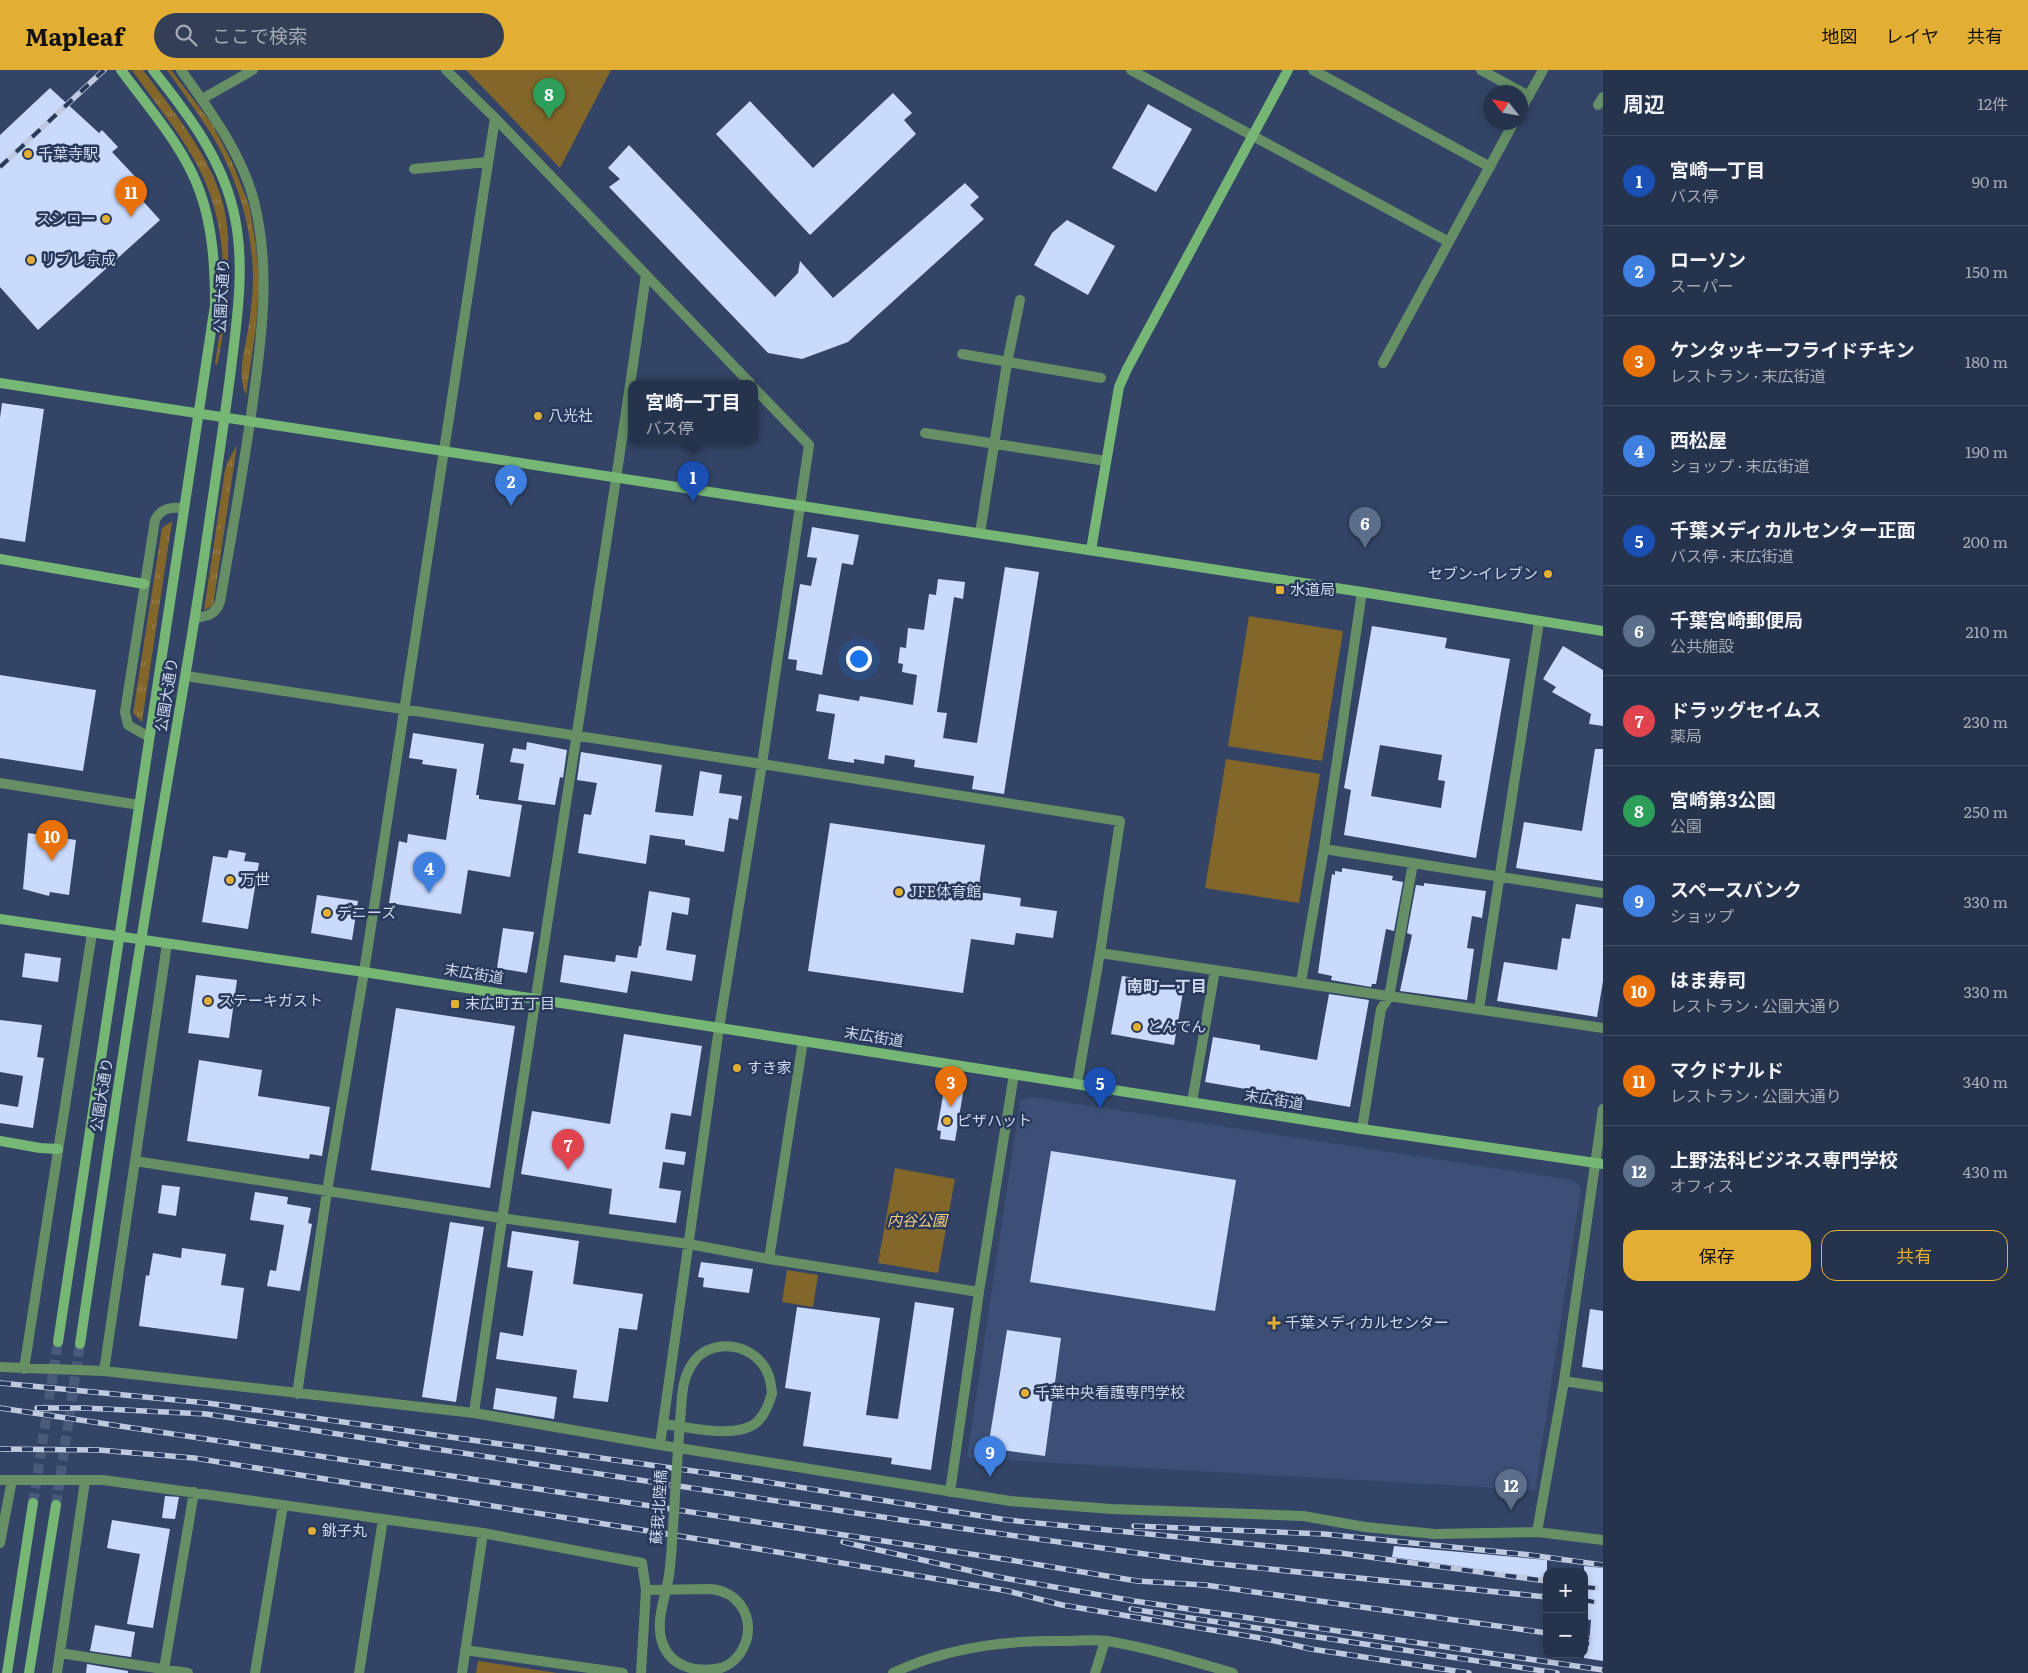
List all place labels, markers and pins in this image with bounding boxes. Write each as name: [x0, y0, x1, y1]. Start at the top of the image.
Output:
pin: 8: [533, 78, 565, 119]
place label: 千葉寺駅: [38, 141, 98, 164]
marker: 千葉寺駅: [22, 148, 34, 160]
pin: 11: [115, 176, 147, 217]
place label: スシロー: [36, 206, 96, 229]
marker: スシロー: [100, 213, 112, 225]
place label: リブレ京成: [41, 247, 116, 270]
marker: リブレ京成: [25, 254, 37, 266]
place label: 八光社: [548, 403, 593, 426]
marker: 八光社: [532, 410, 544, 422]
pin: 1: [677, 461, 709, 502]
pin: 2: [495, 465, 527, 506]
pin: 6: [1349, 507, 1381, 548]
place label: セブン-イレブン: [1428, 561, 1538, 584]
marker: セブン-イレブン: [1542, 568, 1554, 580]
place label: 水道局: [1290, 577, 1335, 600]
marker: 水道局: [1274, 584, 1286, 596]
pin: 10: [36, 820, 68, 861]
pin: 4: [413, 852, 445, 893]
place label: 万世: [240, 867, 270, 890]
marker: 万世: [224, 874, 236, 886]
place label: JFE体育館: [909, 879, 981, 902]
marker: JFE体育館: [893, 886, 905, 898]
place label: デニーズ: [337, 900, 396, 923]
marker: デニーズ: [321, 907, 333, 919]
place label: ステーキガスト: [218, 988, 323, 1011]
place label: 末広町五丁目: [465, 991, 555, 1014]
marker: ステーキガスト: [202, 995, 214, 1007]
marker: 末広町五丁目: [449, 998, 461, 1010]
place label: とんでん: [1147, 1014, 1206, 1037]
marker: とんでん: [1131, 1021, 1143, 1033]
place label: すき家: [747, 1055, 792, 1078]
marker: すき家: [731, 1062, 743, 1074]
pin: 3: [935, 1066, 967, 1107]
pin: 5: [1084, 1067, 1116, 1108]
place label: ピザハット: [957, 1108, 1032, 1131]
marker: ピザハット: [941, 1115, 953, 1127]
pin: 7: [552, 1129, 584, 1170]
place label: 千葉メディカルセンター: [1285, 1310, 1449, 1333]
marker: 千葉メディカルセンター: [1267, 1316, 1281, 1330]
place label: 千葉中央看護専門学校: [1035, 1380, 1185, 1403]
marker: 千葉中央看護専門学校: [1019, 1387, 1031, 1399]
pin: 9: [974, 1436, 1006, 1477]
pin: 12: [1495, 1469, 1527, 1510]
place label: 銚子丸: [322, 1518, 367, 1541]
marker: 銚子丸: [306, 1525, 318, 1537]

